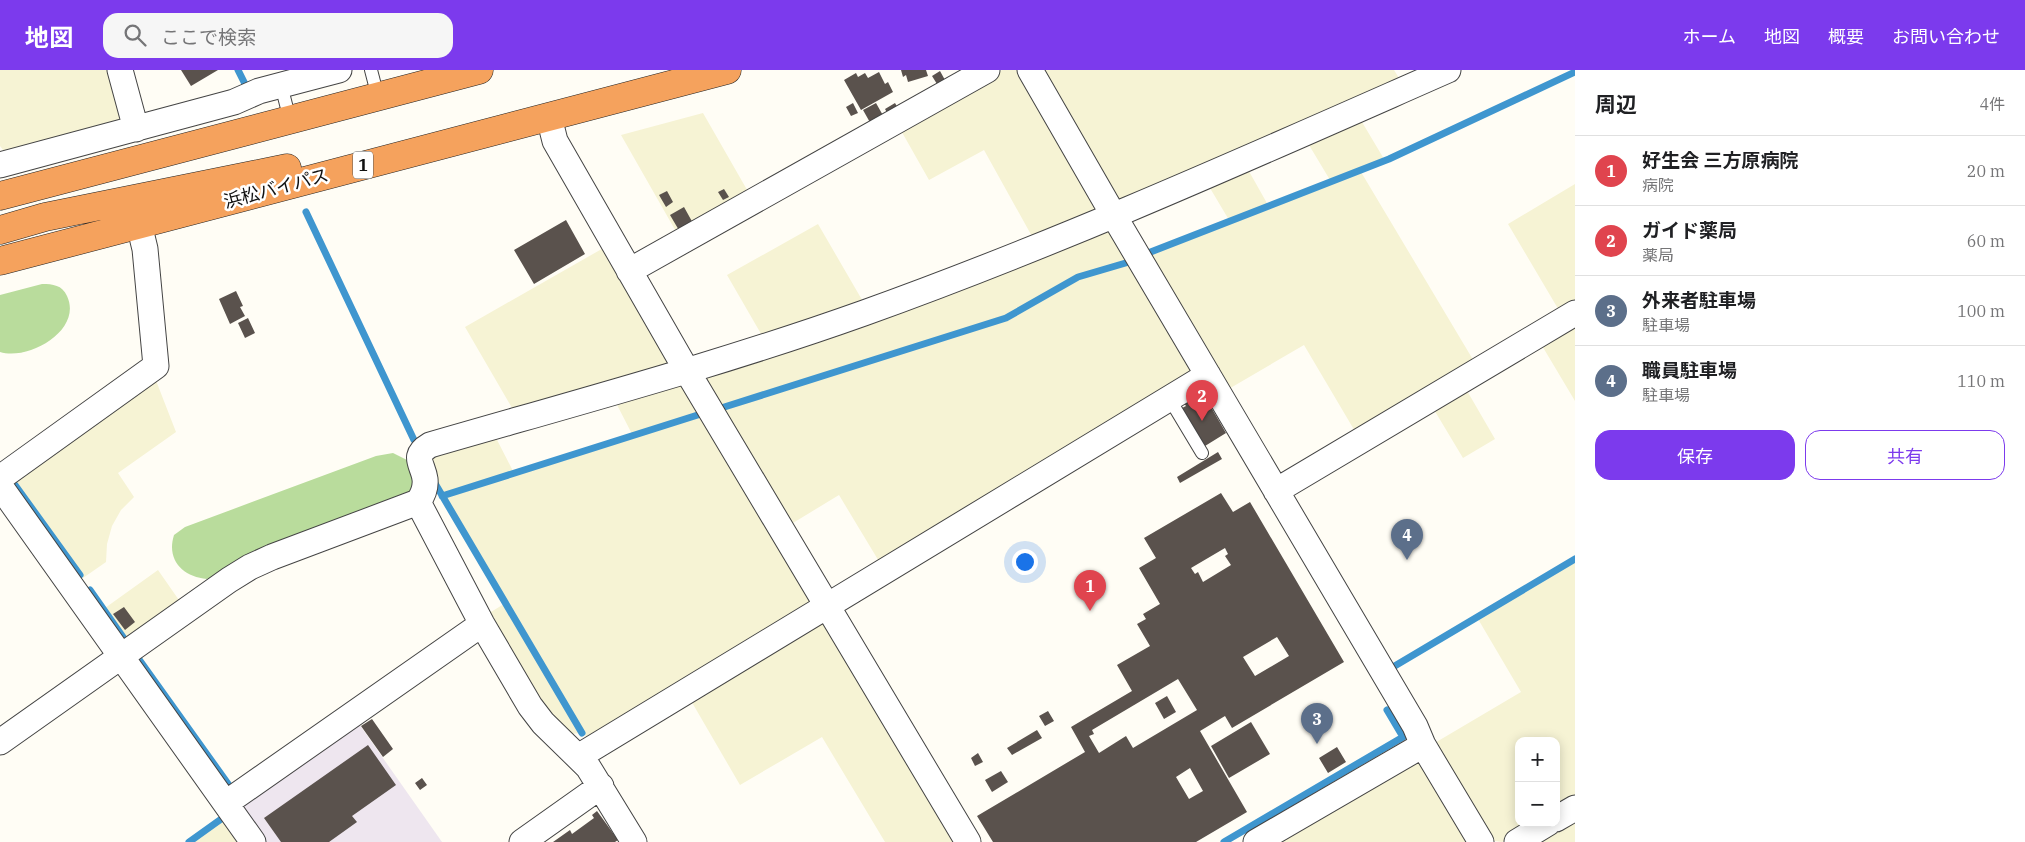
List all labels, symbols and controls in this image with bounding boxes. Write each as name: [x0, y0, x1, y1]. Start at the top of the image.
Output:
search box: [103, 13, 453, 58]
text: 地図: [25, 21, 73, 53]
icon: search: [121, 21, 149, 49]
text: ここで検索: [161, 25, 256, 49]
text: ホーム: [1683, 25, 1736, 48]
text: 地図: [1764, 25, 1800, 48]
text: 概要: [1828, 25, 1864, 48]
text: お問い合わせ: [1892, 25, 2000, 48]
text: 周辺: [1595, 90, 1637, 118]
text: 4件: [1979, 94, 2005, 114]
text: 好生会 三方原病院: [1642, 148, 1798, 172]
road number: 1: [353, 152, 373, 178]
text: 1: [1606, 161, 1616, 181]
text: 20 m: [1967, 161, 2005, 181]
street label: 浜松バイパス: [221, 163, 331, 213]
text: 病院: [1642, 175, 1674, 195]
text: ガイド薬局: [1642, 218, 1737, 242]
text: 2: [1606, 231, 1616, 251]
text: 60 m: [1967, 231, 2005, 251]
text: 薬局: [1642, 245, 1674, 265]
text: 外来者駐車場: [1642, 288, 1756, 312]
text: 3: [1606, 301, 1616, 321]
text: 100 m: [1957, 301, 2005, 321]
text: 駐車場: [1642, 315, 1690, 335]
text: 職員駐車場: [1642, 358, 1737, 382]
text: 4: [1606, 371, 1616, 391]
text: 110 m: [1957, 371, 2005, 391]
pin: 2: [1186, 380, 1218, 421]
text: 駐車場: [1642, 385, 1690, 405]
button: 保存: [1595, 430, 1795, 480]
button: 共有: [1805, 430, 2005, 480]
pin: 4: [1391, 519, 1423, 560]
your location: [1012, 549, 1038, 575]
pin: 1: [1074, 570, 1106, 611]
pin: 3: [1301, 703, 1333, 744]
map controls: [1515, 737, 1560, 827]
button: +: [1515, 737, 1560, 782]
button: −: [1515, 782, 1560, 827]

